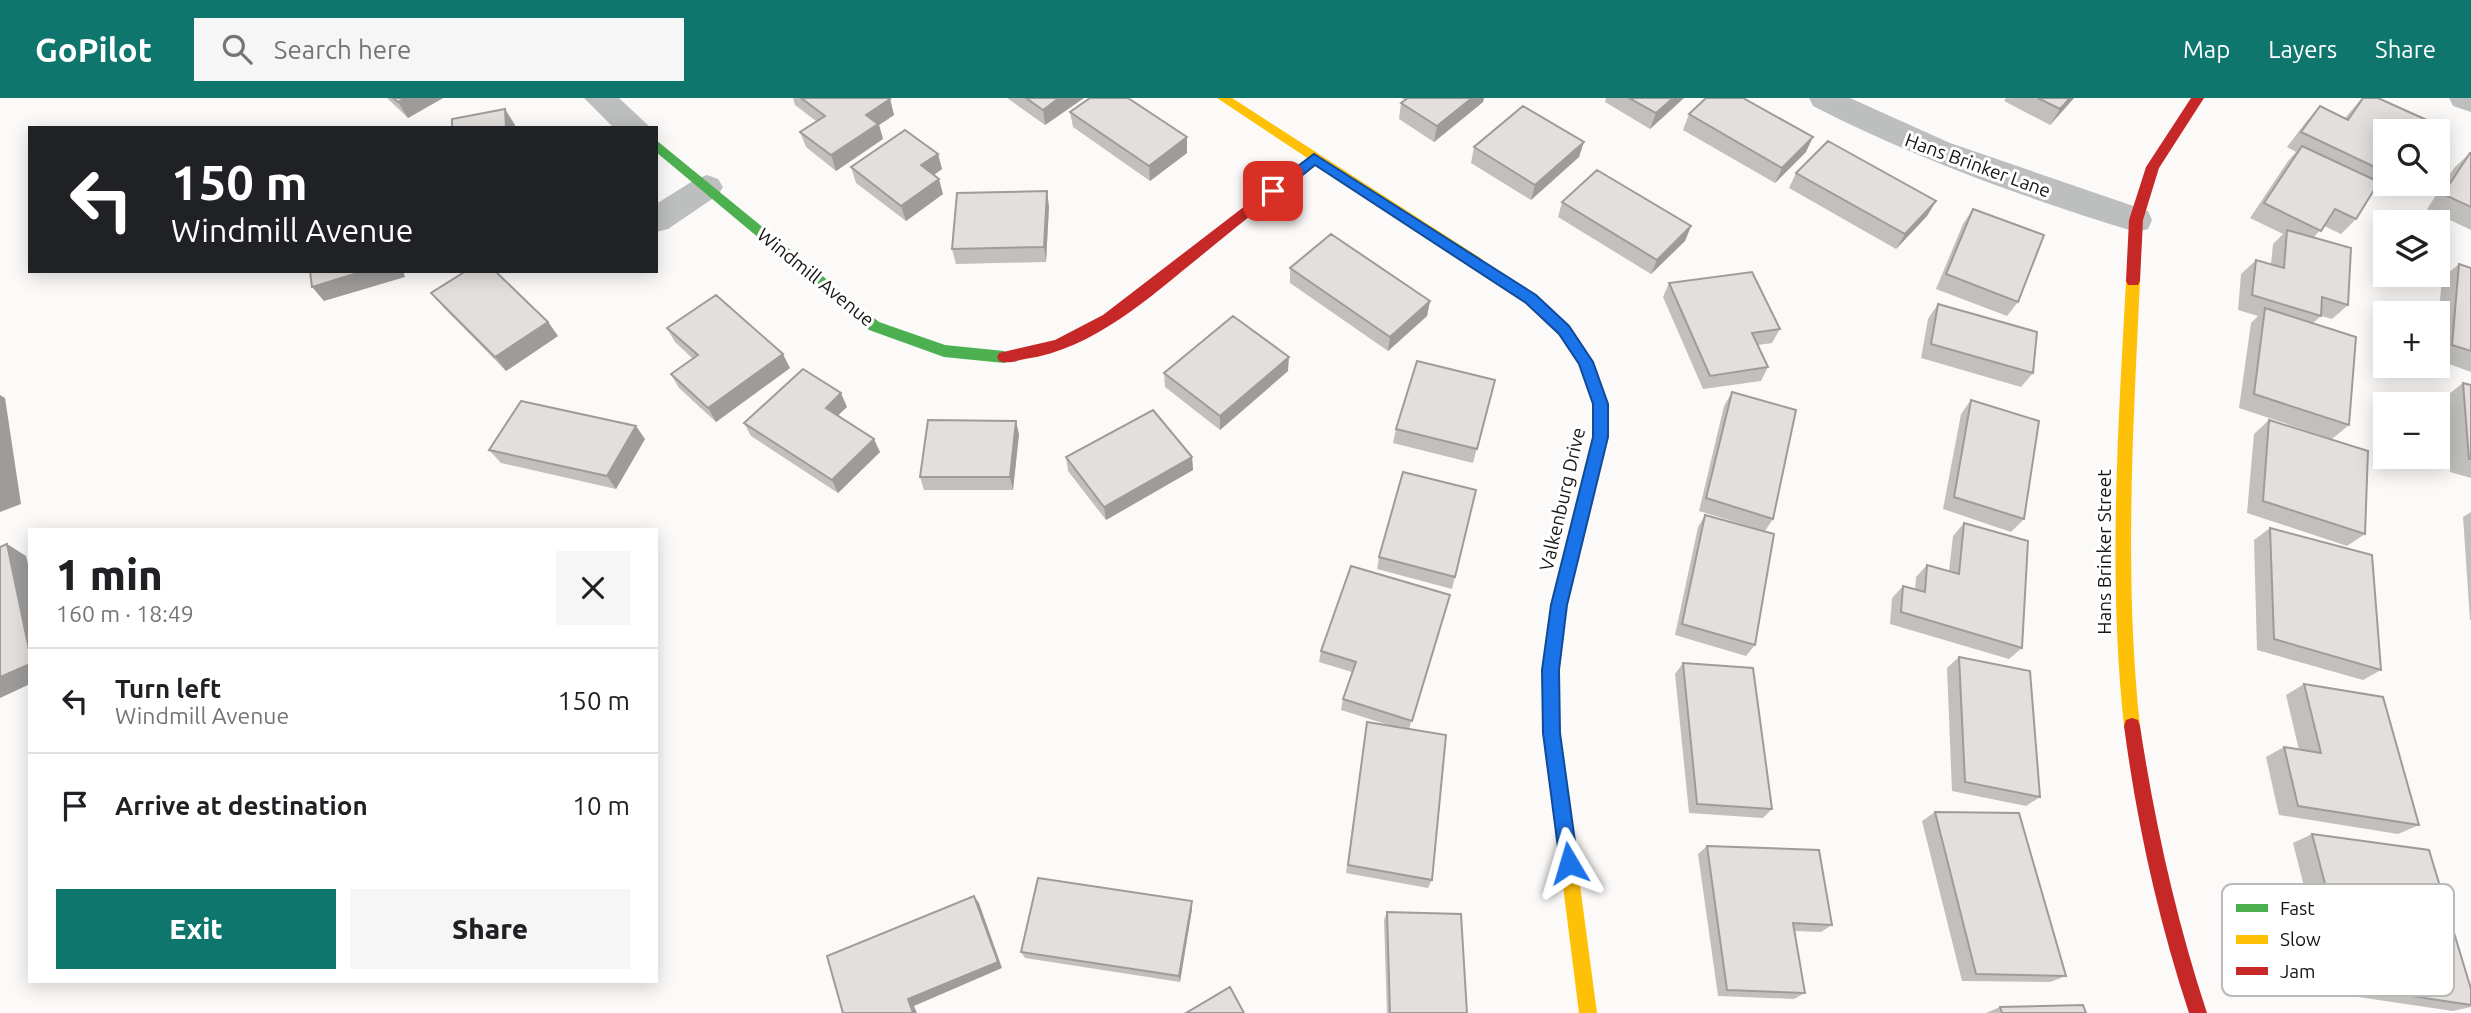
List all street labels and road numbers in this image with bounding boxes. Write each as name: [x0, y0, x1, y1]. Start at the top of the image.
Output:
street label: Hans Brinker Lane: [1902, 128, 2054, 202]
street label: Windmill Avenue: [753, 223, 879, 331]
street label: Valkenburg Drive: [1535, 425, 1589, 573]
street label: Hans Brinker Street: [2093, 469, 2115, 635]

